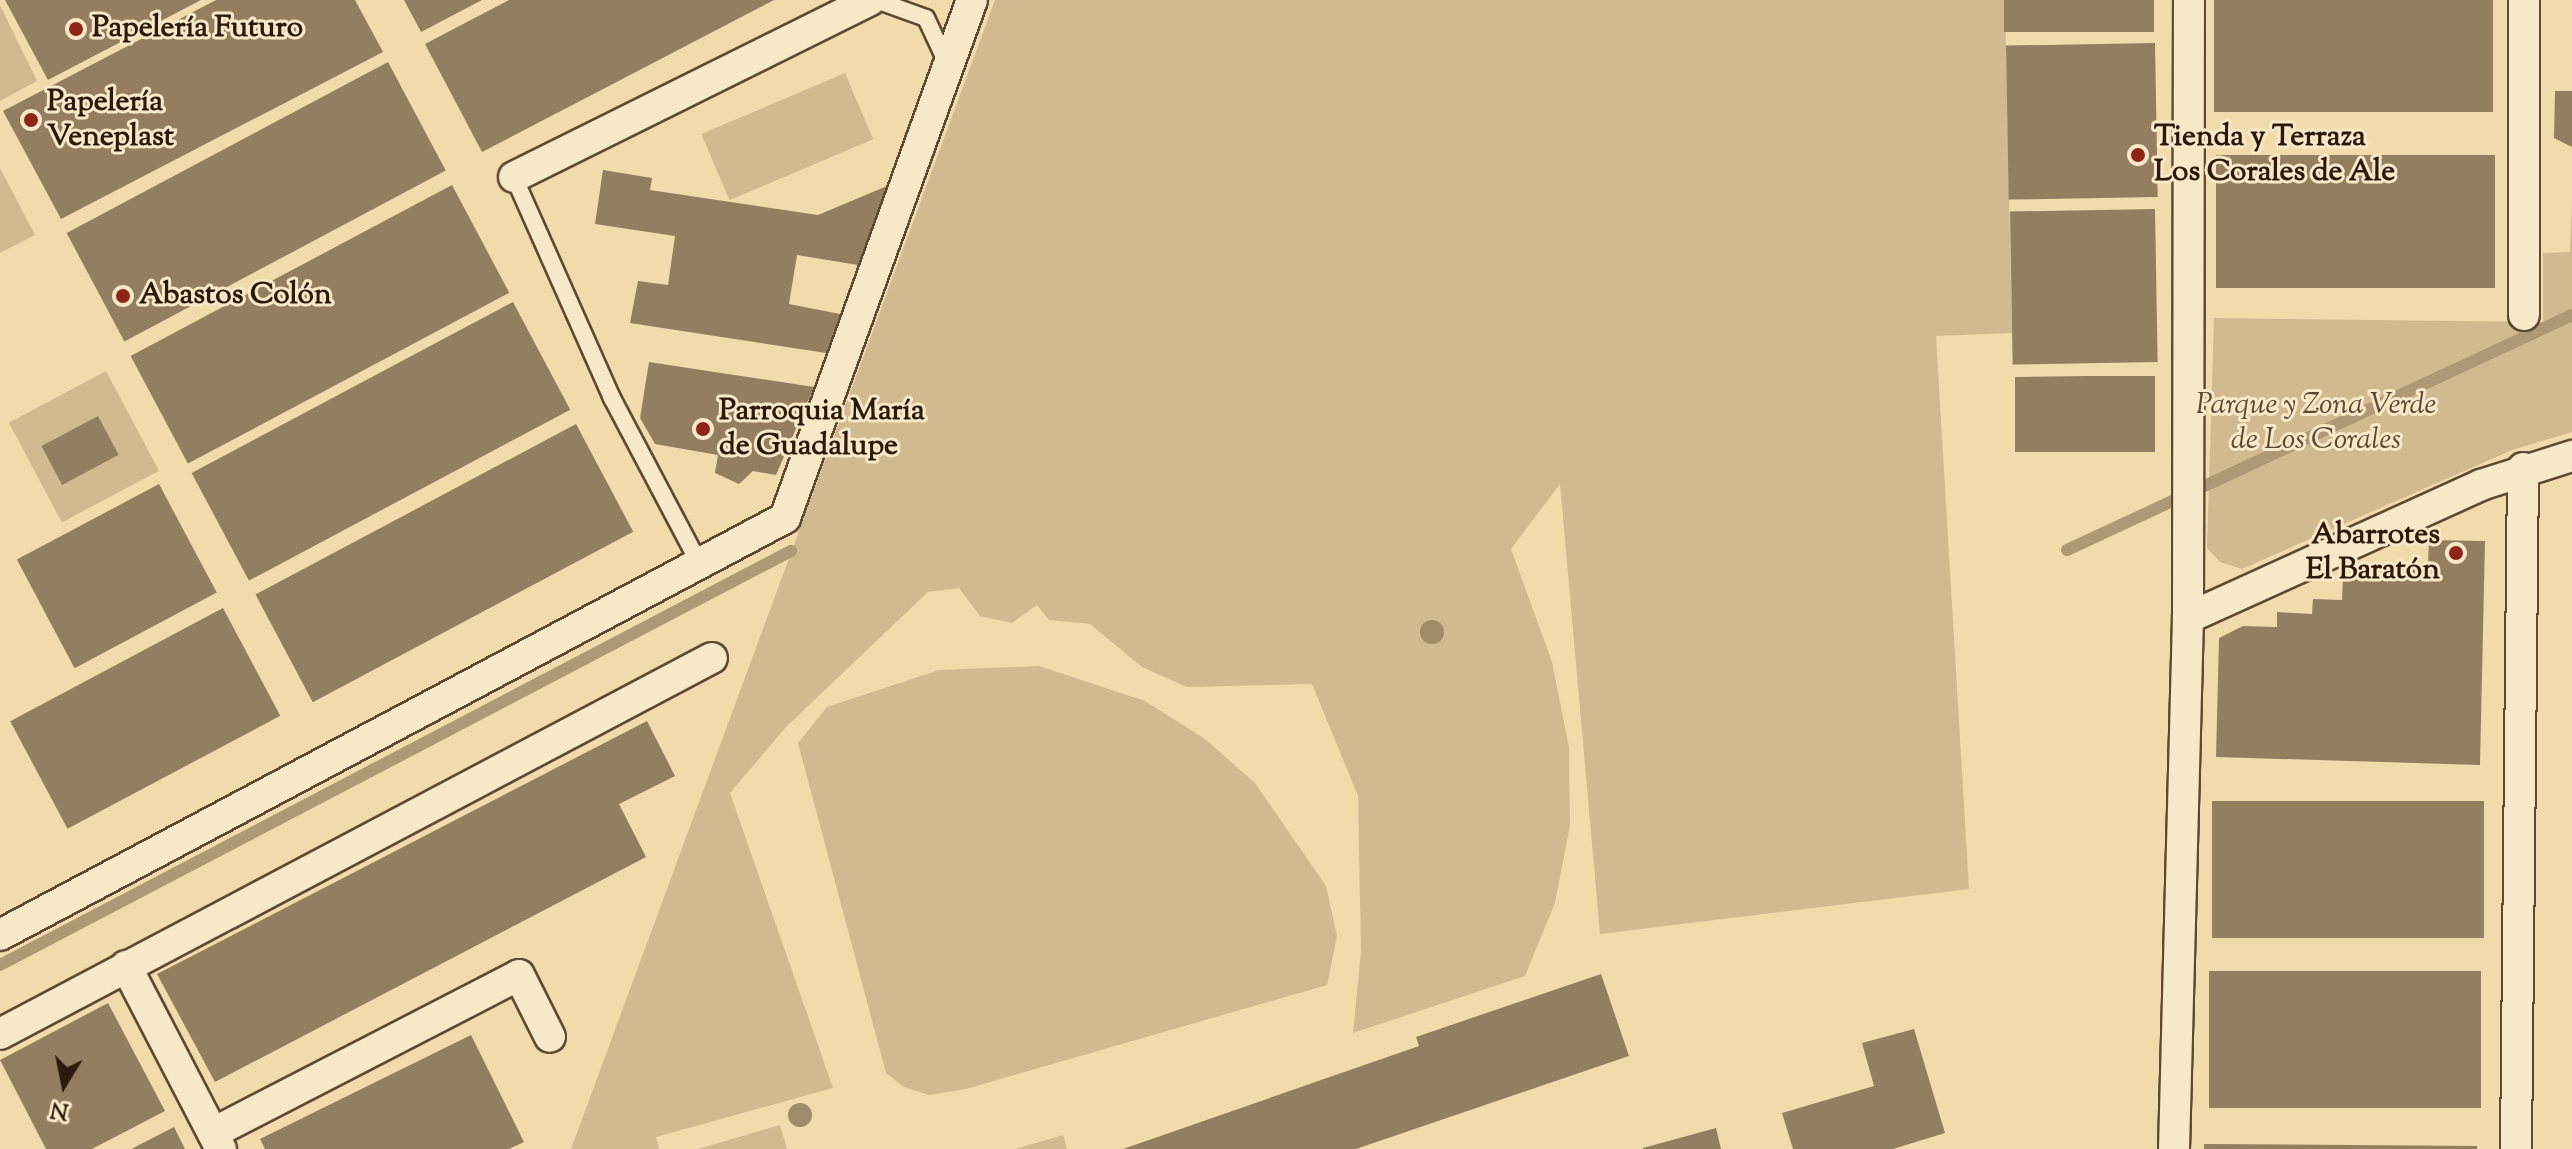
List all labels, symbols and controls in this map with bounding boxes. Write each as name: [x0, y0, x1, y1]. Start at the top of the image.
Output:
place label: Papelería Futuro: [92, 11, 303, 47]
marker: Papelería Futuro: [67, 20, 85, 38]
place label: Papelería Veneplast: [47, 85, 174, 156]
marker: Papelería Veneplast: [22, 111, 40, 129]
place label: Tienda y Terraza Los Corales de Ale: [2154, 120, 2395, 190]
marker: Tienda y Terraza Los Corales de Ale: [2129, 146, 2147, 164]
place label: Abastos Colón: [139, 278, 332, 314]
marker: Abastos Colón: [114, 287, 132, 305]
park label: Parque y Zona Verde de Los Corales: [2196, 388, 2436, 458]
place label: Parroquia María de Guadalupe: [719, 394, 925, 464]
marker: Parroquia María de Guadalupe: [694, 420, 712, 438]
place label: Abarrotes El Baratón: [2306, 518, 2440, 588]
marker: Abarrotes El Baratón: [2447, 544, 2465, 562]
north arrow: [24, 1045, 104, 1125]
text: N: [48, 1091, 71, 1126]

